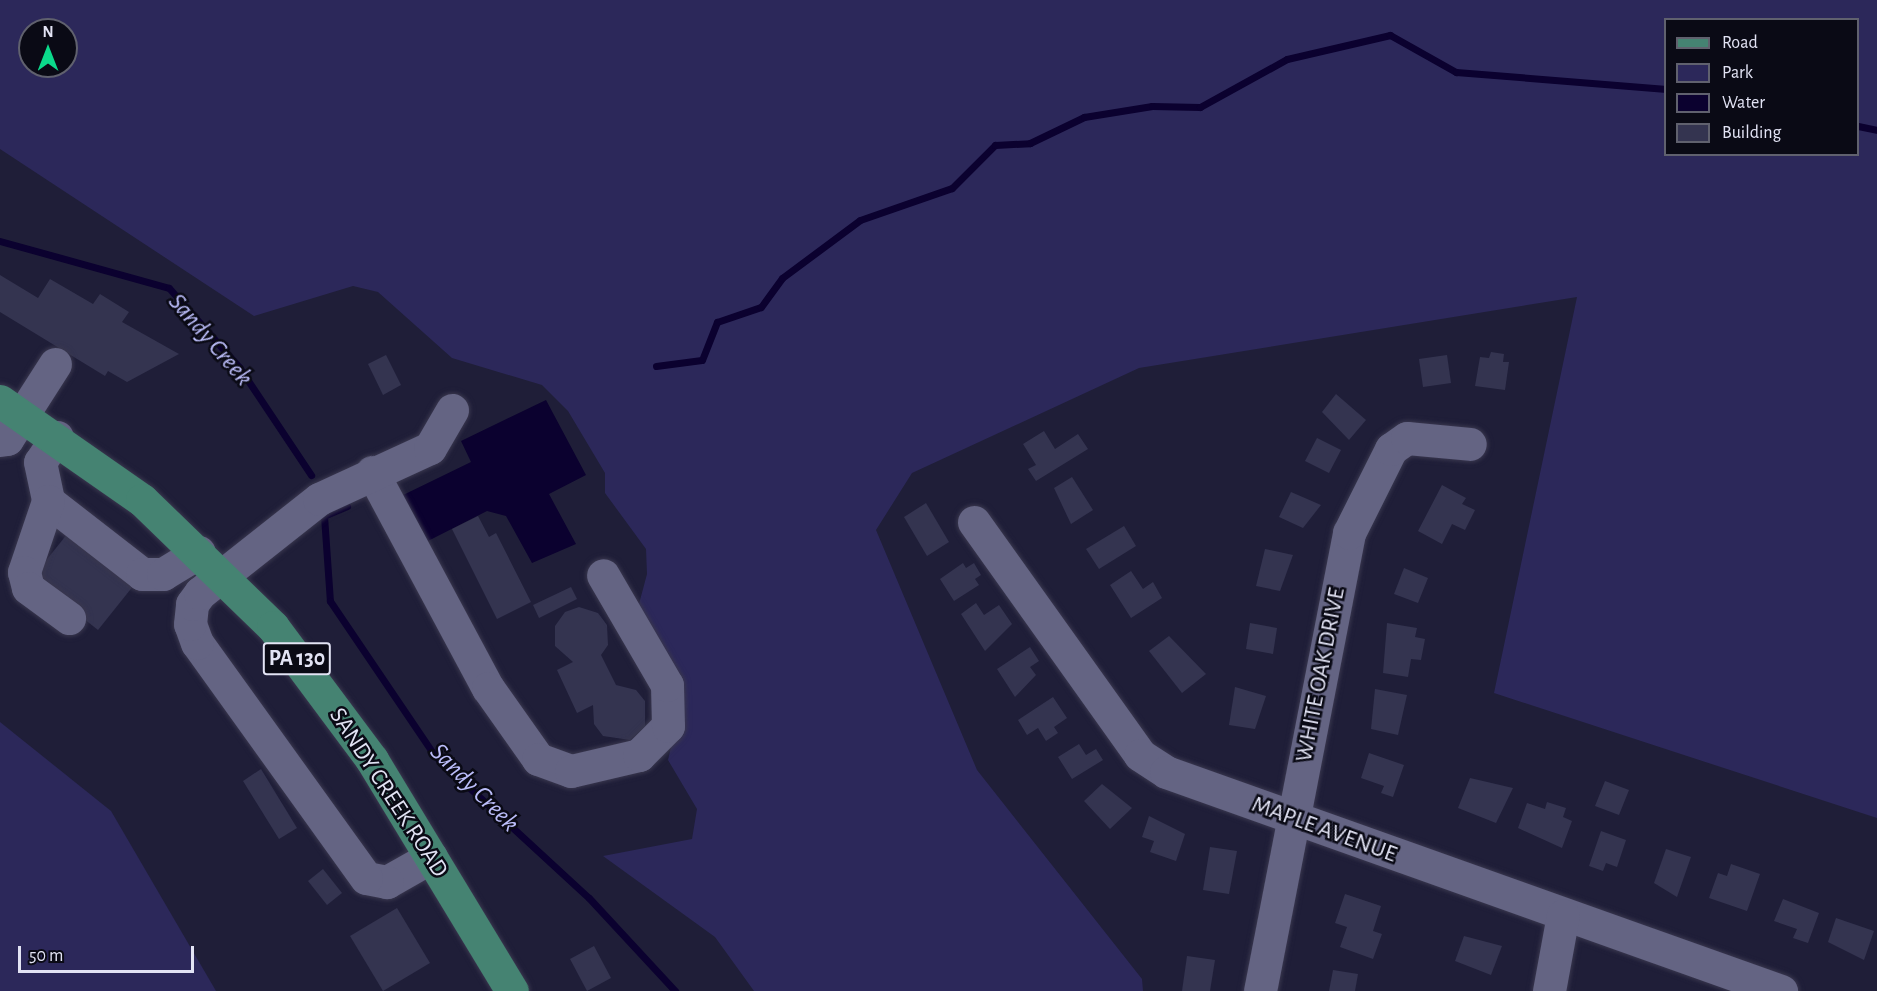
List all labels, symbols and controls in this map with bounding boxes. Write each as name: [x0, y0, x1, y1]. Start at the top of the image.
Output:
north arrow: [18, 18, 78, 78]
legend: [1664, 18, 1859, 156]
text: N: [42, 24, 54, 40]
text: Road: [1722, 34, 1758, 52]
text: Park: [1722, 64, 1753, 82]
text: Water: [1722, 94, 1765, 112]
text: Building: [1722, 124, 1781, 142]
water label: Sandy Creek: [161, 287, 259, 393]
street label: WHITE OAK DRIVE: [1290, 585, 1352, 765]
road number: PA 130: [262, 640, 332, 678]
street label: SANDY CREEK ROAD: [322, 703, 454, 883]
water label: Sandy Creek: [423, 737, 525, 839]
street label: MAPLE AVENUE: [1248, 790, 1400, 870]
scale bar: [21, 934, 196, 972]
text: 50 m: [29, 947, 63, 965]

